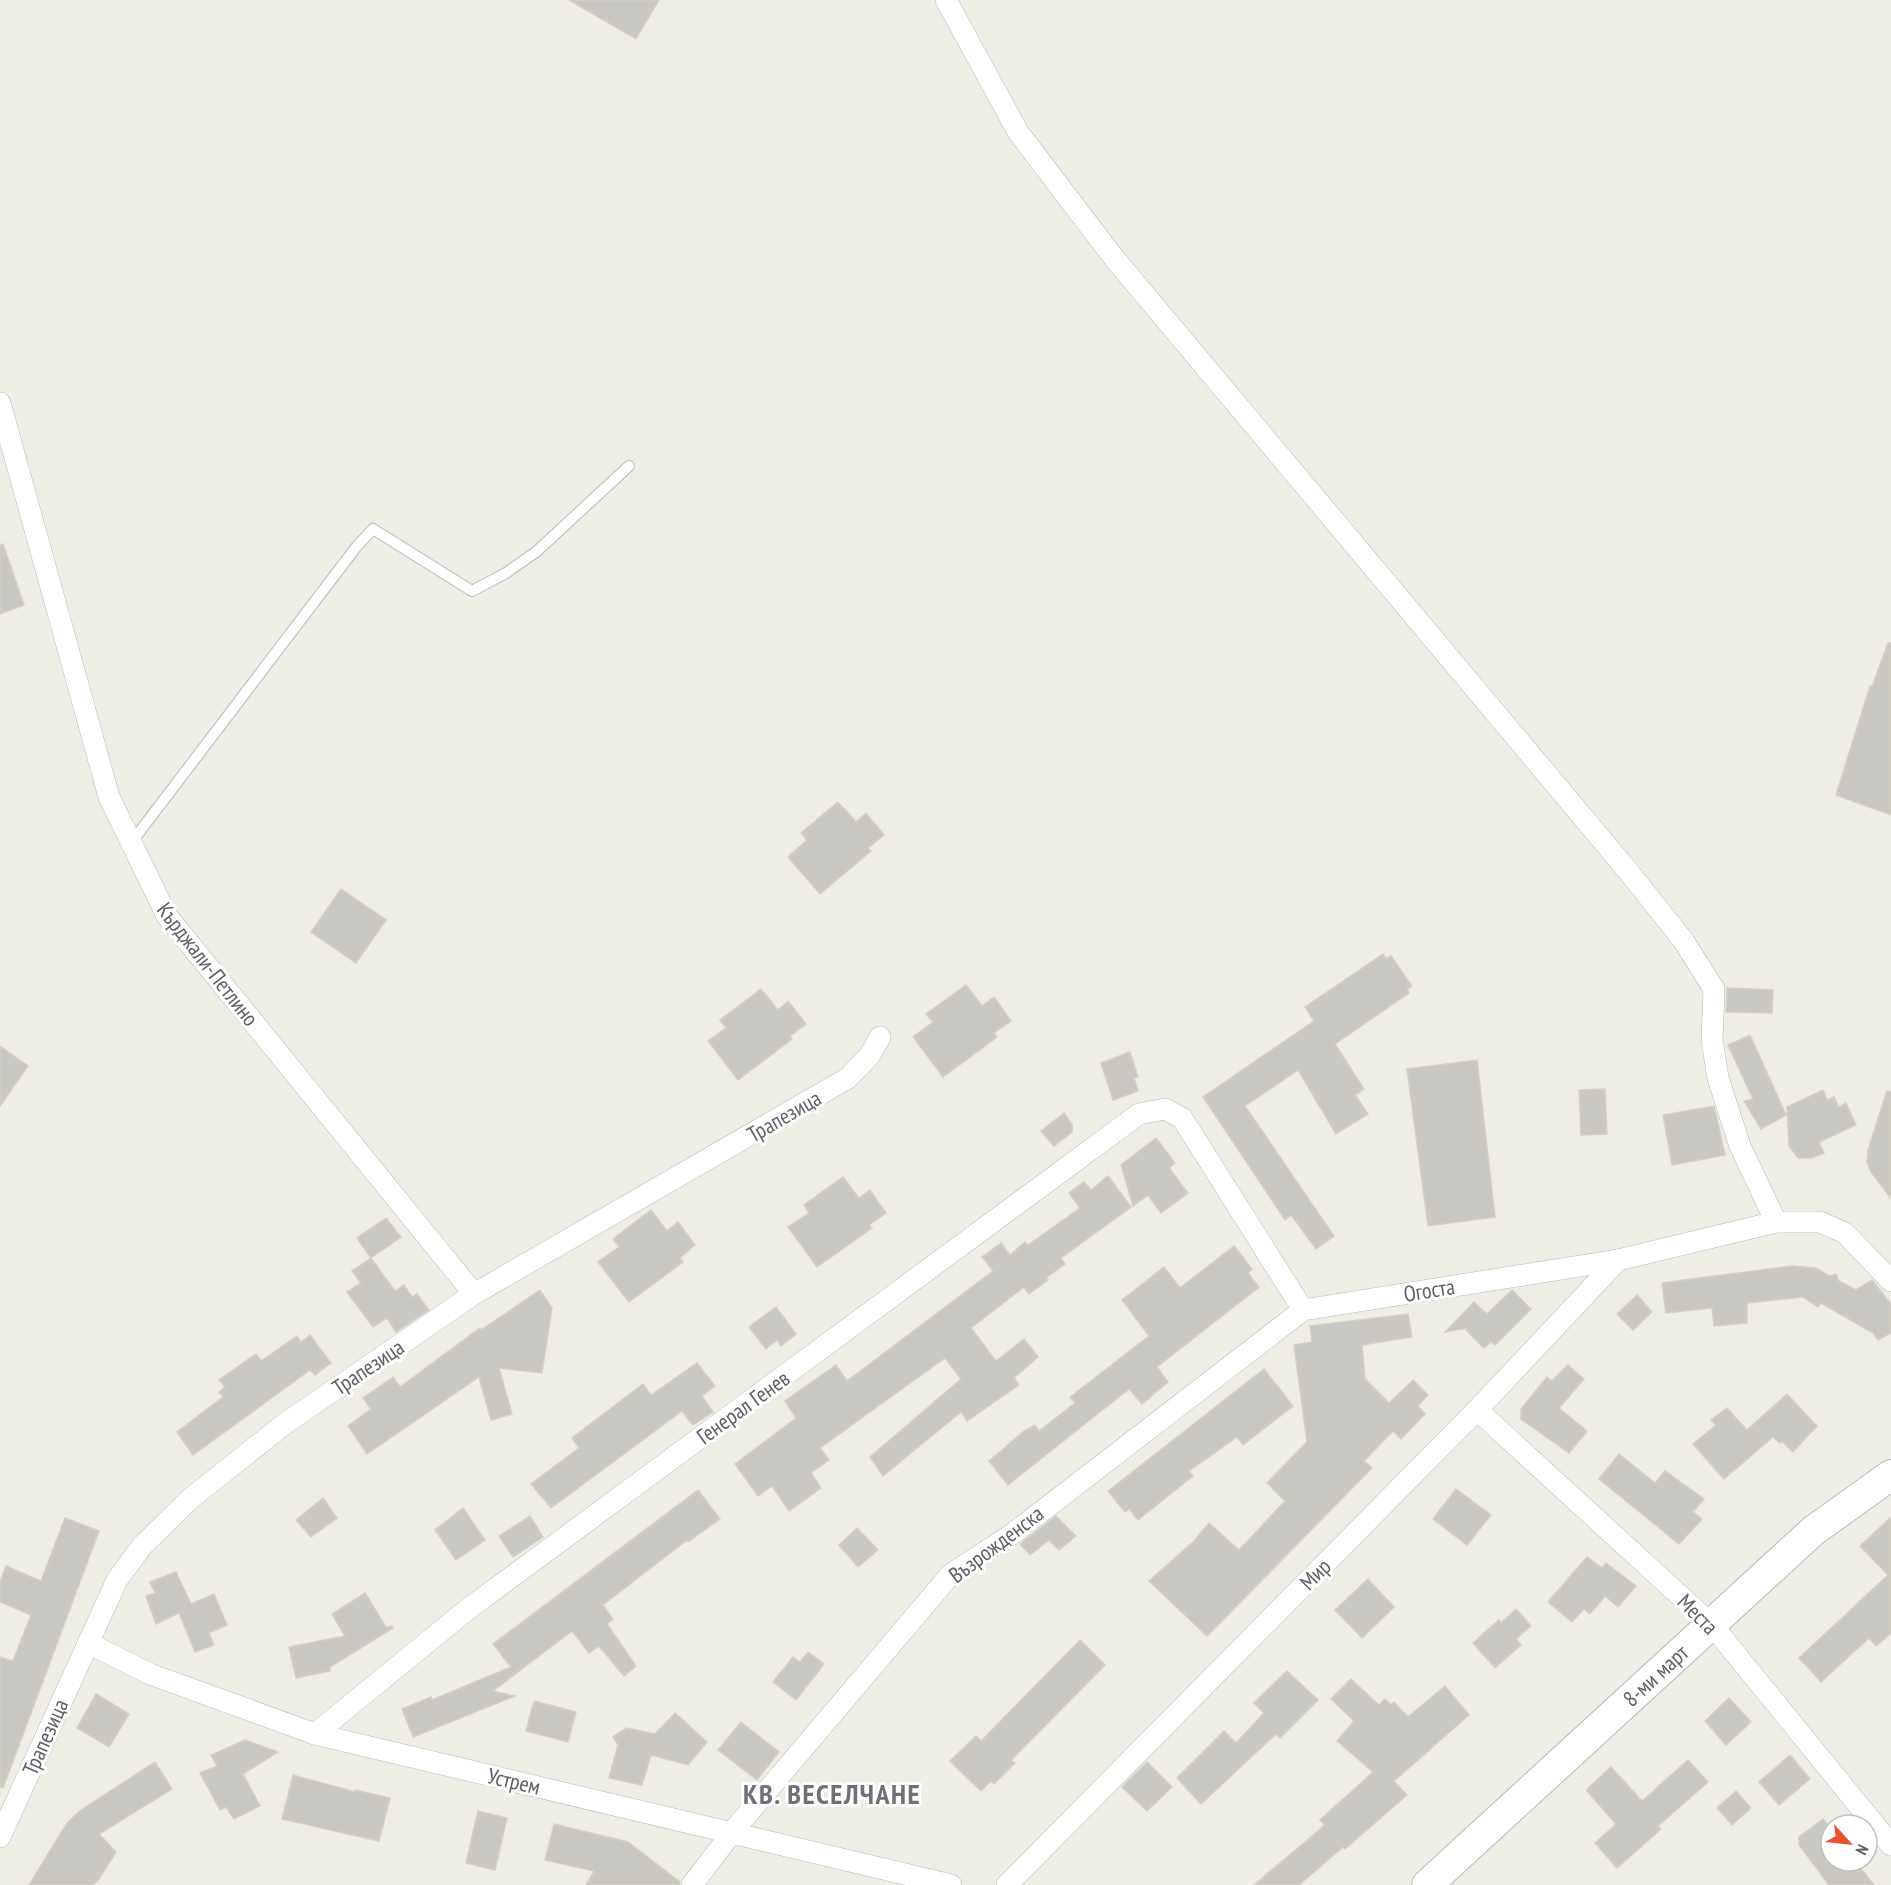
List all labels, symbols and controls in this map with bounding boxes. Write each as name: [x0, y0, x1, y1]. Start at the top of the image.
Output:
street label: Кърджали-Петлино: [151, 896, 265, 1032]
street label: Трапезица: [742, 1084, 826, 1148]
street label: Огоста: [1401, 1272, 1457, 1308]
street label: Трапезица: [327, 1333, 409, 1401]
street label: Генерал Генев: [691, 1364, 795, 1450]
street label: Възрожденска: [943, 1499, 1049, 1589]
street label: Мир: [1293, 1552, 1337, 1596]
street label: Места: [1672, 1588, 1724, 1640]
street label: 8-ми март: [1617, 1638, 1695, 1712]
street label: Трапезица: [16, 1694, 74, 1780]
street label: Устрем: [485, 1761, 543, 1801]
district label: КВ. ВЕСЕЛЧАНЕ: [743, 1775, 921, 1812]
north arrow: [1819, 1813, 1879, 1873]
text: N: [1851, 1841, 1873, 1858]

